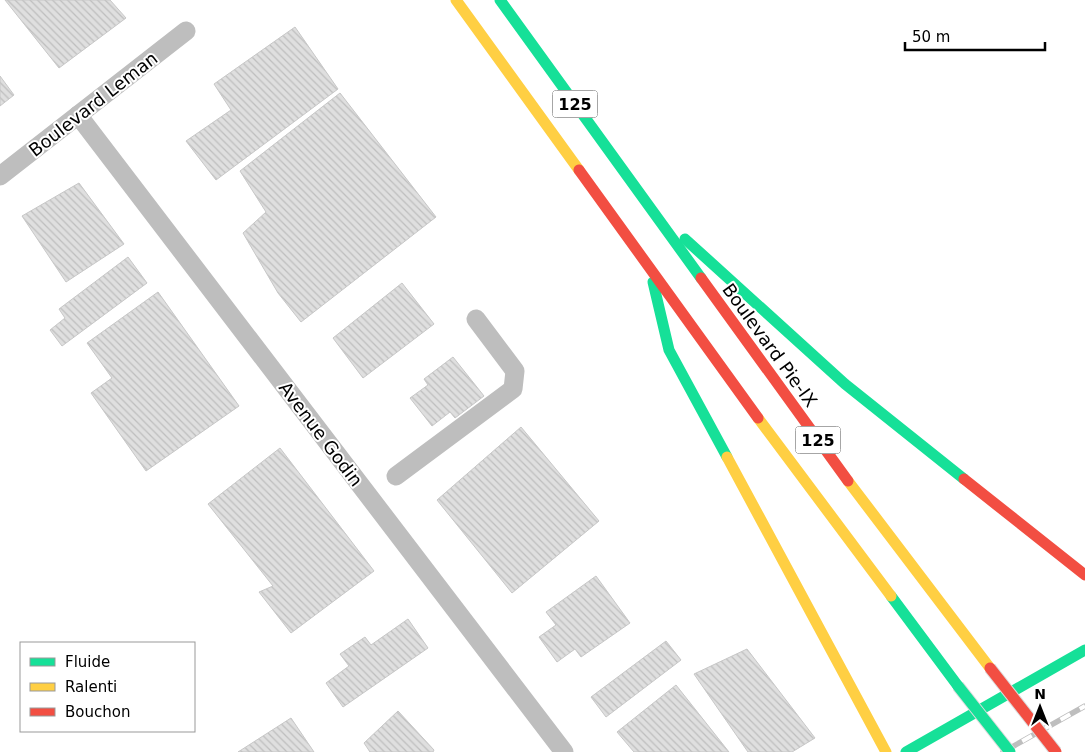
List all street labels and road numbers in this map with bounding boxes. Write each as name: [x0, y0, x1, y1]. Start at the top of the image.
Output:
street label: Boulevard Leman: [24, 47, 162, 161]
road number: 125: [552, 90, 598, 118]
street label: Boulevard Pie-IX: [718, 279, 822, 411]
street label: Avenue Godin: [275, 378, 367, 490]
road number: 125: [796, 426, 840, 454]

